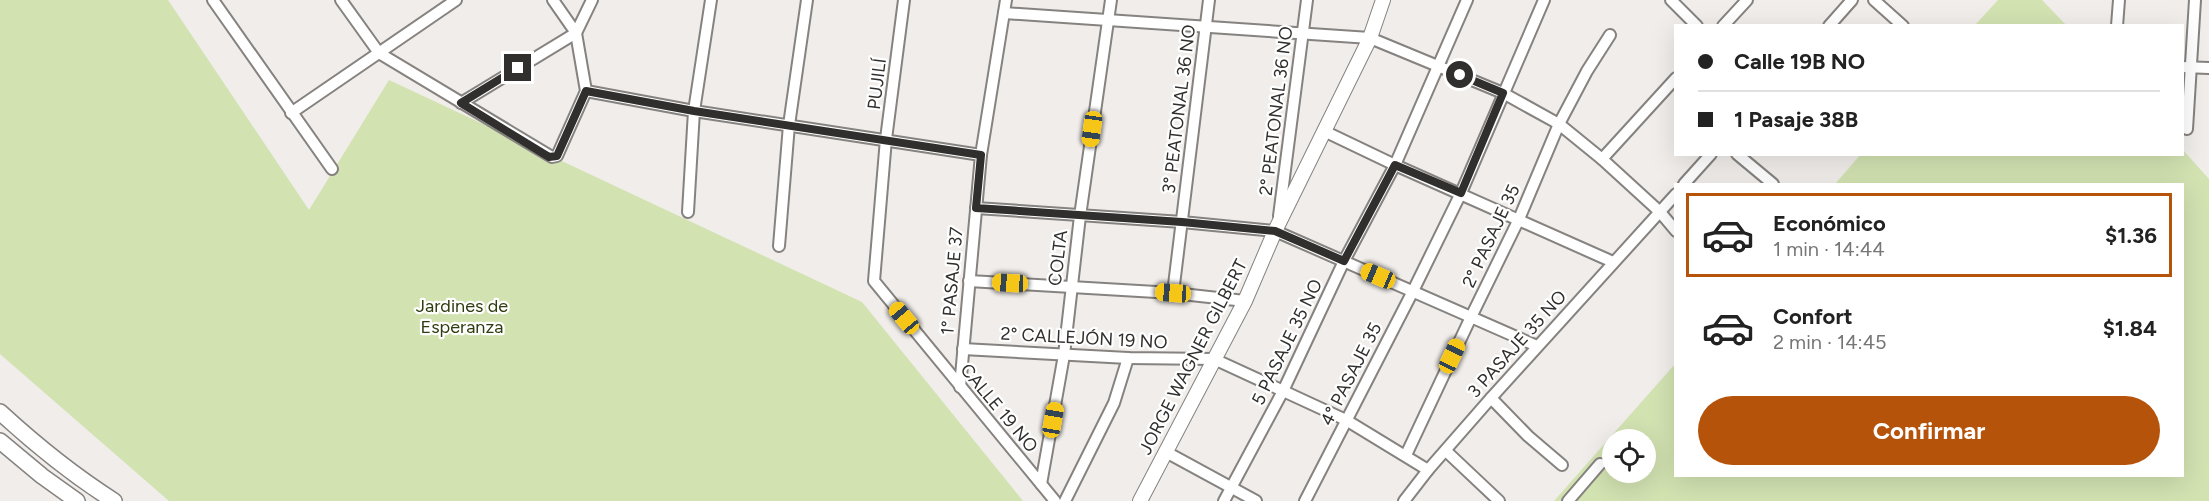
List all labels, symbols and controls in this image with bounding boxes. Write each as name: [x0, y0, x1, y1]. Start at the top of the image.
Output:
street label: 3° PEATONAL 36 NO: [1158, 23, 1200, 195]
street label: 2° PEATONAL 36 NO: [1255, 25, 1297, 197]
text: Calle 19B NO: [1734, 48, 1865, 75]
route end: [504, 54, 531, 81]
street label: PUJILÍ: [863, 56, 891, 111]
route start: [1446, 61, 1473, 88]
text: 1 Pasaje 38B: [1734, 106, 1858, 133]
car: [1081, 110, 1103, 148]
street label: 2° PASAJE 35: [1457, 181, 1525, 291]
icon: car: [1701, 208, 1755, 262]
text: Económico: [1773, 210, 1886, 237]
text: $1.36: [2105, 222, 2157, 249]
street label: 1° PASAJE 37: [936, 226, 968, 336]
street label: COLTA: [1044, 229, 1072, 287]
text: 1 min · 14:44: [1773, 237, 1885, 261]
street label: JORGE WAGNER GILBERT: [1134, 256, 1252, 458]
car: [1358, 261, 1398, 291]
car: [992, 273, 1028, 293]
street label: 5 PASAJE 35 NO: [1247, 275, 1327, 409]
car: [1154, 283, 1192, 303]
street label: 3 PASAJE 35 NO: [1463, 286, 1571, 402]
park label: Jardines de Esperanza: [416, 295, 508, 338]
car: [886, 298, 922, 338]
icon: car: [1701, 301, 1755, 355]
text: Confort: [1773, 303, 1853, 330]
text: $1.84: [2103, 315, 2157, 342]
street label: 4° PASAJE 35: [1316, 319, 1386, 429]
street label: 2° CALLEJÓN 19 NO: [1000, 323, 1168, 353]
text: 2 min · 14:45: [1773, 330, 1887, 354]
car: [1436, 336, 1468, 376]
street label: CALLE 19 NO: [956, 359, 1042, 457]
button: Confirmar: [1698, 396, 2160, 465]
car: [1041, 401, 1065, 439]
map controls: [1602, 429, 1656, 483]
button: locate: [1602, 429, 1656, 483]

